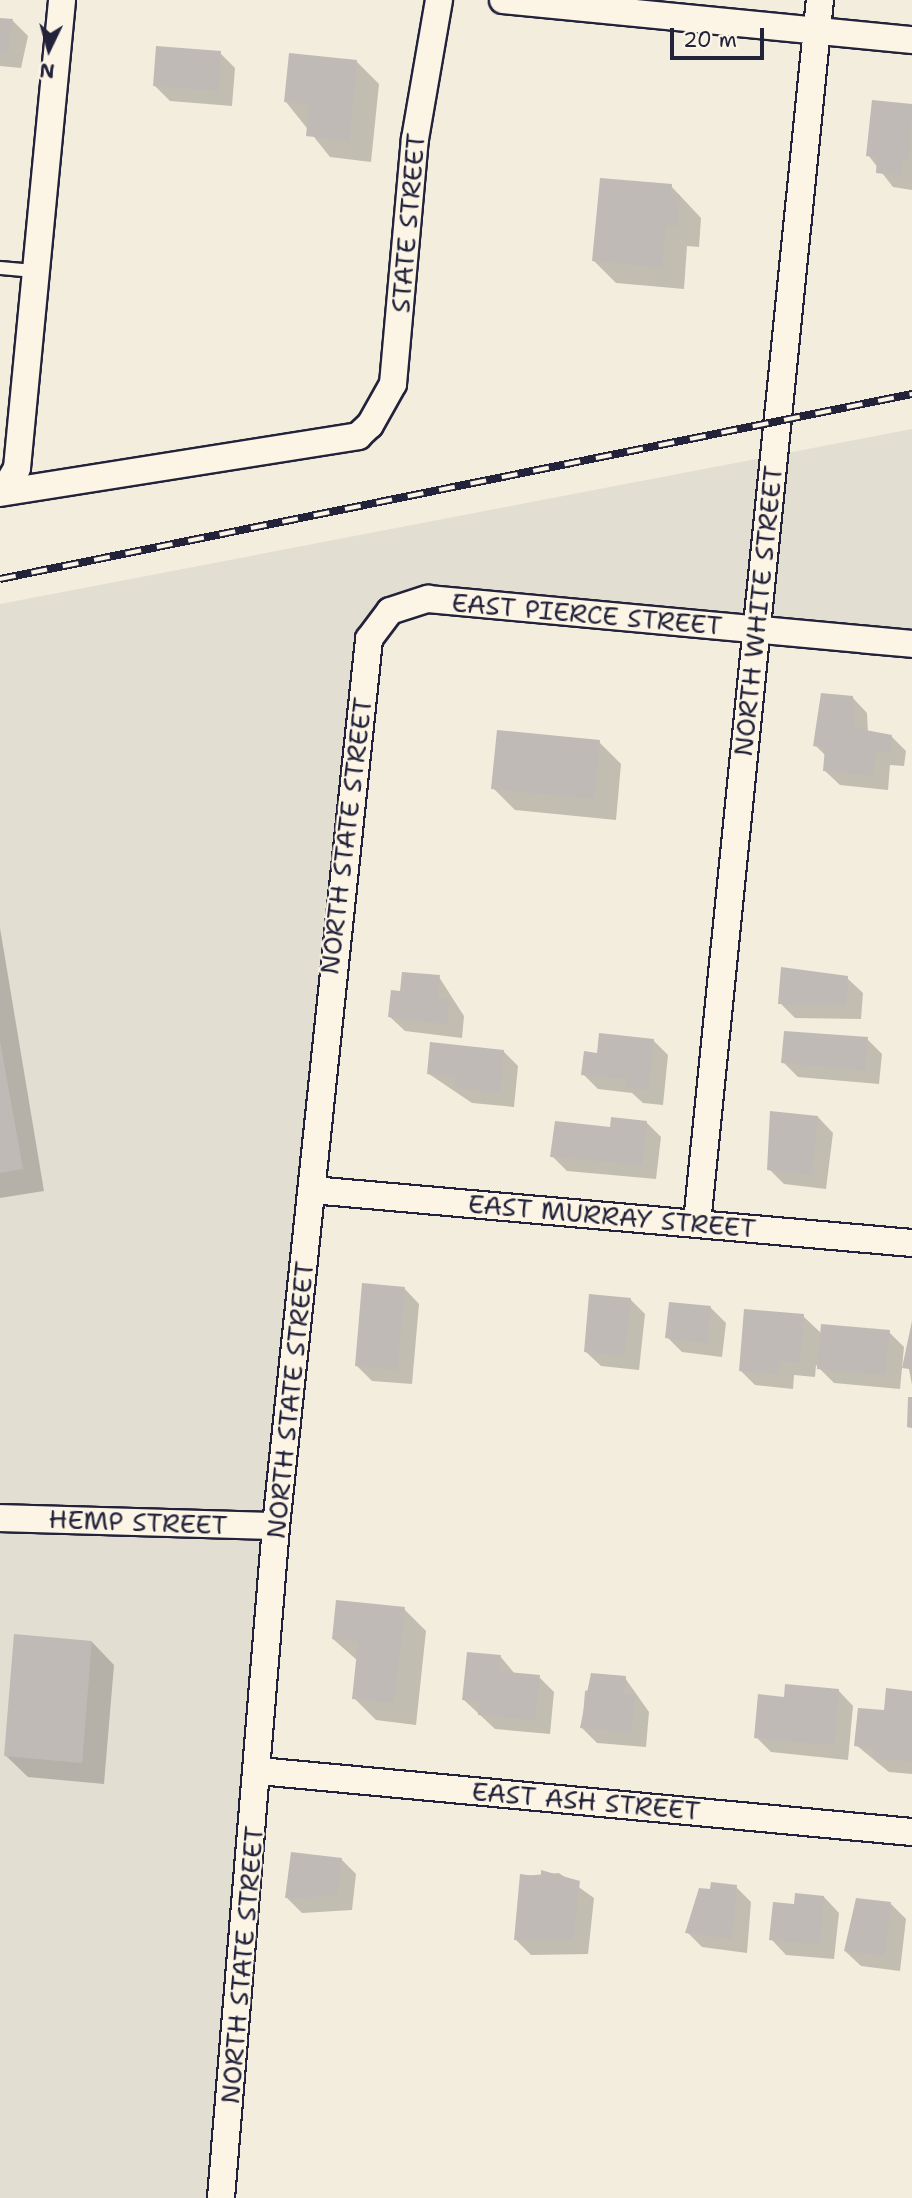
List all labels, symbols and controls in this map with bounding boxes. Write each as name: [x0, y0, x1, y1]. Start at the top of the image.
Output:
north arrow: [14, 14, 84, 84]
scale bar: [674, 14, 768, 58]
text: 20 m: [683, 26, 737, 54]
text: N: [39, 57, 56, 84]
street label: STATE STREET: [385, 132, 431, 314]
street label: NORTH WHITE STREET: [727, 464, 789, 758]
street label: EAST PIERCE STREET: [450, 587, 724, 641]
street label: NORTH STATE STREET: [314, 696, 378, 976]
street label: EAST MURRAY STREET: [467, 1188, 757, 1244]
street label: NORTH STATE STREET: [260, 1260, 320, 1540]
street label: HEMP STREET: [48, 1503, 228, 1541]
street label: EAST ASH STREET: [470, 1775, 702, 1827]
street label: NORTH STATE STREET: [214, 1825, 270, 2105]

